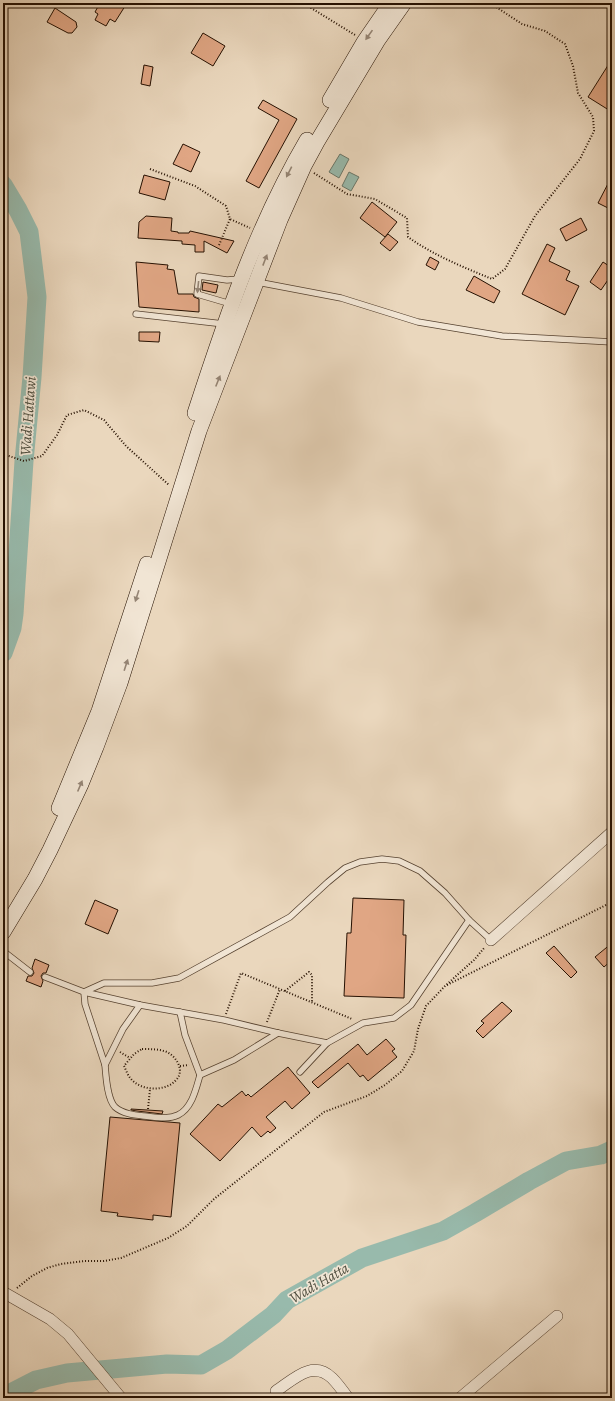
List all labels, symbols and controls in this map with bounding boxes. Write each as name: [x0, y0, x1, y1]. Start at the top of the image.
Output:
one-way arrow: [365, 30, 373, 40]
one-way arrow: [286, 166, 293, 177]
one-way arrow: [262, 253, 268, 265]
one-way arrow: [194, 281, 201, 293]
one-way arrow: [215, 375, 221, 387]
water label: Wadi Hattawi: [15, 376, 41, 456]
one-way arrow: [134, 591, 140, 603]
one-way arrow: [123, 658, 129, 670]
one-way arrow: [77, 780, 83, 792]
water label: Wadi Hatta: [286, 1258, 352, 1308]

